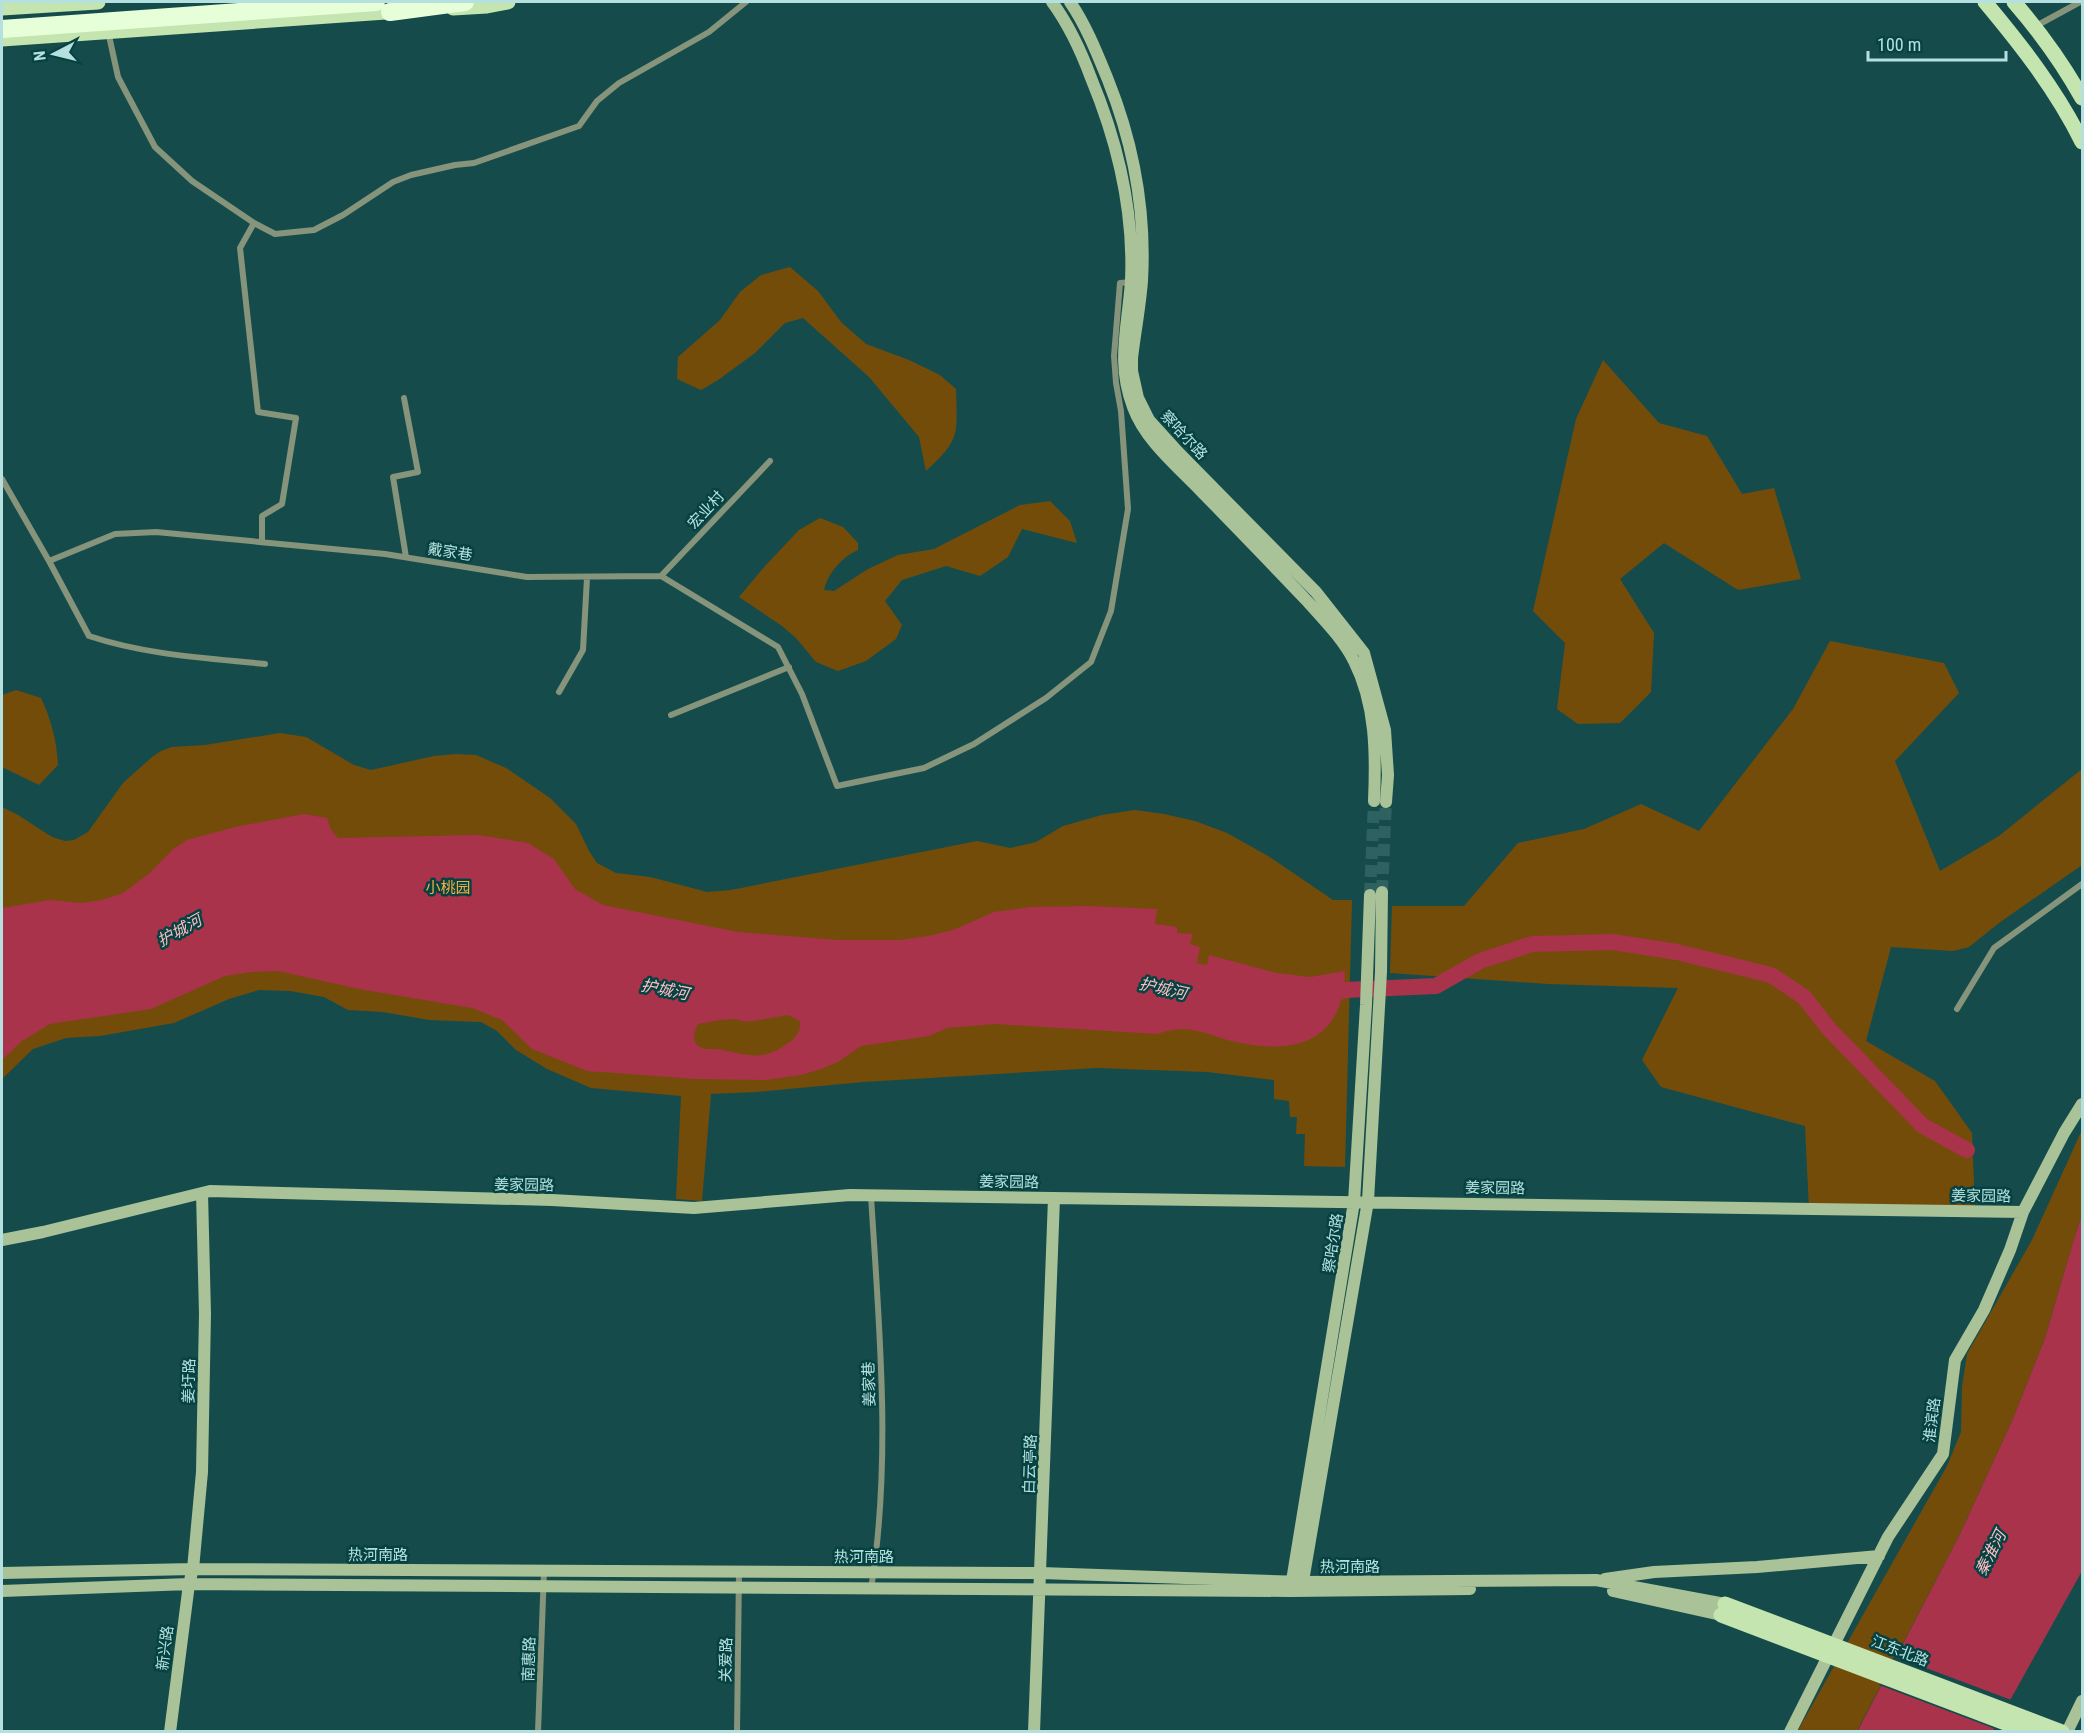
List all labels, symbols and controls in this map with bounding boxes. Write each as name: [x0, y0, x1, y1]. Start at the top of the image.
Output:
north arrow: [24, 24, 84, 84]
scale bar: [1868, 24, 2006, 62]
text: 100 m: [1877, 34, 1921, 55]
text: N: [30, 50, 50, 62]
street label: 察哈尔路: [1157, 407, 1211, 463]
street label: 宏业村: [684, 487, 728, 533]
street label: 戴家巷: [426, 540, 474, 564]
park label: 小桃园: [425, 879, 471, 897]
water label: 护城河: [154, 909, 207, 950]
water label: 护城河: [1137, 974, 1191, 1004]
water label: 护城河: [640, 976, 693, 1004]
street label: 姜家园路: [979, 1172, 1039, 1192]
street label: 姜家园路: [494, 1175, 554, 1195]
street label: 姜家园路: [1465, 1178, 1525, 1198]
street label: 姜家园路: [1951, 1186, 2011, 1206]
street label: 察哈尔路: [1319, 1212, 1347, 1274]
street label: 姜圩路: [180, 1358, 198, 1404]
street label: 姜家巷: [860, 1361, 878, 1407]
street label: 淮滨路: [1920, 1397, 1944, 1443]
street label: 白云亭路: [1020, 1434, 1040, 1494]
water label: 秦淮河: [1971, 1525, 2011, 1579]
street label: 热河南路: [348, 1546, 408, 1564]
street label: 热河南路: [834, 1548, 894, 1566]
street label: 热河南路: [1320, 1558, 1380, 1576]
street label: 新兴路: [153, 1625, 177, 1671]
street label: 江东北路: [1869, 1632, 1931, 1670]
street label: 南惠路: [519, 1636, 539, 1682]
street label: 关爱路: [717, 1637, 735, 1683]

